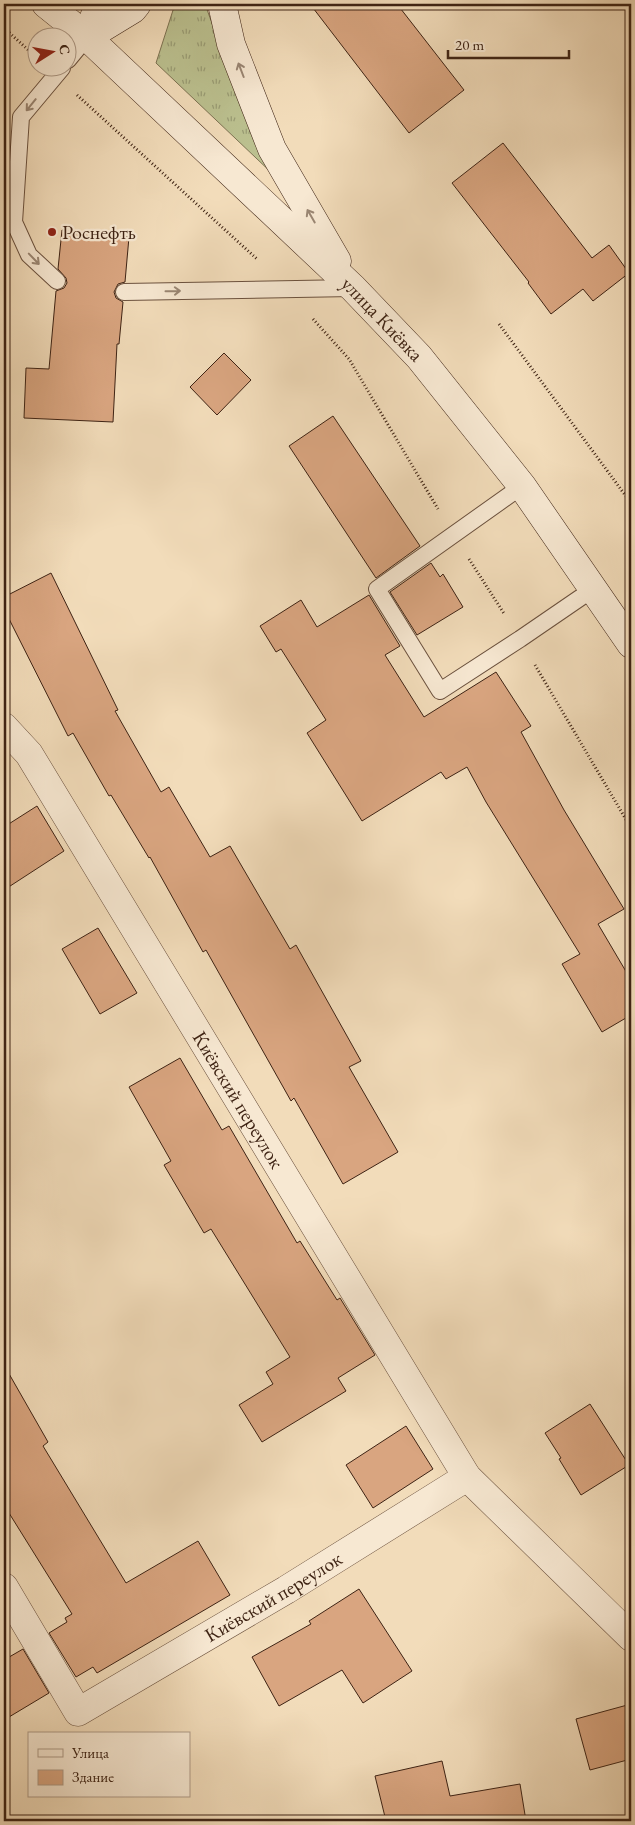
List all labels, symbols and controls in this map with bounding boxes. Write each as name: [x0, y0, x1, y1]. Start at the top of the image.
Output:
north arrow: [28, 28, 78, 78]
scale bar: [448, 28, 569, 60]
text: 20 m: [455, 35, 484, 54]
text: С: [55, 43, 75, 56]
one-way arrow: [236, 62, 245, 78]
one-way arrow: [25, 98, 36, 111]
one-way arrow: [305, 209, 315, 223]
place label: Роснефть: [62, 219, 136, 245]
marker: Роснефть: [46, 226, 58, 238]
one-way arrow: [28, 252, 40, 265]
street label: улица Киёвка: [336, 271, 429, 367]
one-way arrow: [164, 286, 180, 296]
street label: Киёвский переулок: [187, 1026, 290, 1174]
street label: Киёвский переулок: [200, 1545, 347, 1648]
legend: [28, 1732, 190, 1798]
text: Улица: [71, 1743, 109, 1762]
text: Здание: [72, 1767, 114, 1786]

